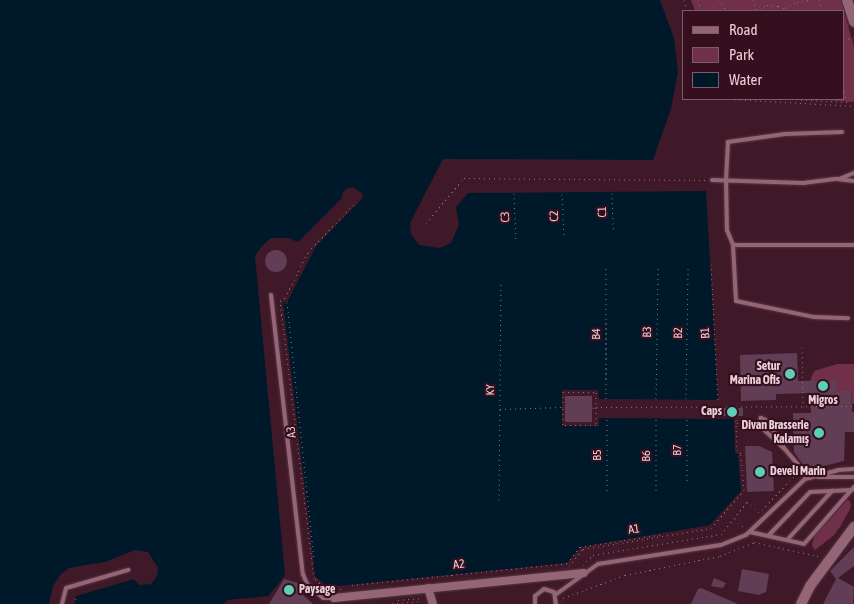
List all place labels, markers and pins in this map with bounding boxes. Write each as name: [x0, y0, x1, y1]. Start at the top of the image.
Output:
place label: Setur Marina Ofis: [730, 360, 780, 388]
marker: Setur Marina Ofis: [784, 368, 796, 380]
marker: Migros: [817, 380, 829, 392]
place label: Migros: [808, 394, 838, 408]
place label: Caps: [701, 405, 722, 419]
marker: Caps: [726, 406, 738, 418]
place label: Divan Brasserie Kalamış: [741, 419, 809, 447]
marker: Divan Brasserie Kalamış: [813, 427, 825, 439]
place label: Develi Marin: [770, 465, 826, 479]
marker: Develi Marin: [754, 466, 766, 478]
place label: Paysage: [299, 583, 335, 597]
marker: Paysage: [283, 584, 295, 596]

